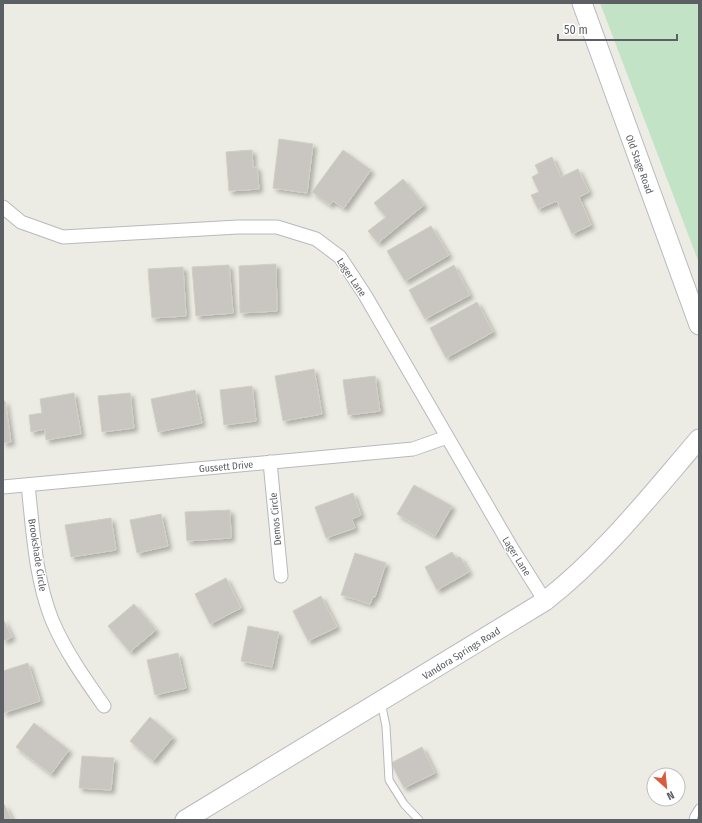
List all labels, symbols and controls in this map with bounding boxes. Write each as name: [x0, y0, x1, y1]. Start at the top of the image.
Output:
scale bar: [558, 16, 677, 42]
text: 50 m: [564, 23, 588, 37]
street label: Old Stage Road: [623, 133, 655, 196]
street label: Lager Lane: [334, 256, 368, 299]
street label: Gussett Drive: [198, 459, 254, 475]
street label: Demos Circle: [268, 492, 284, 546]
street label: Brookshade Circle: [25, 518, 49, 592]
street label: Lager Lane: [499, 535, 533, 578]
street label: Vandora Springs Road: [420, 625, 503, 683]
north arrow: [646, 767, 686, 807]
text: N: [664, 788, 676, 803]

